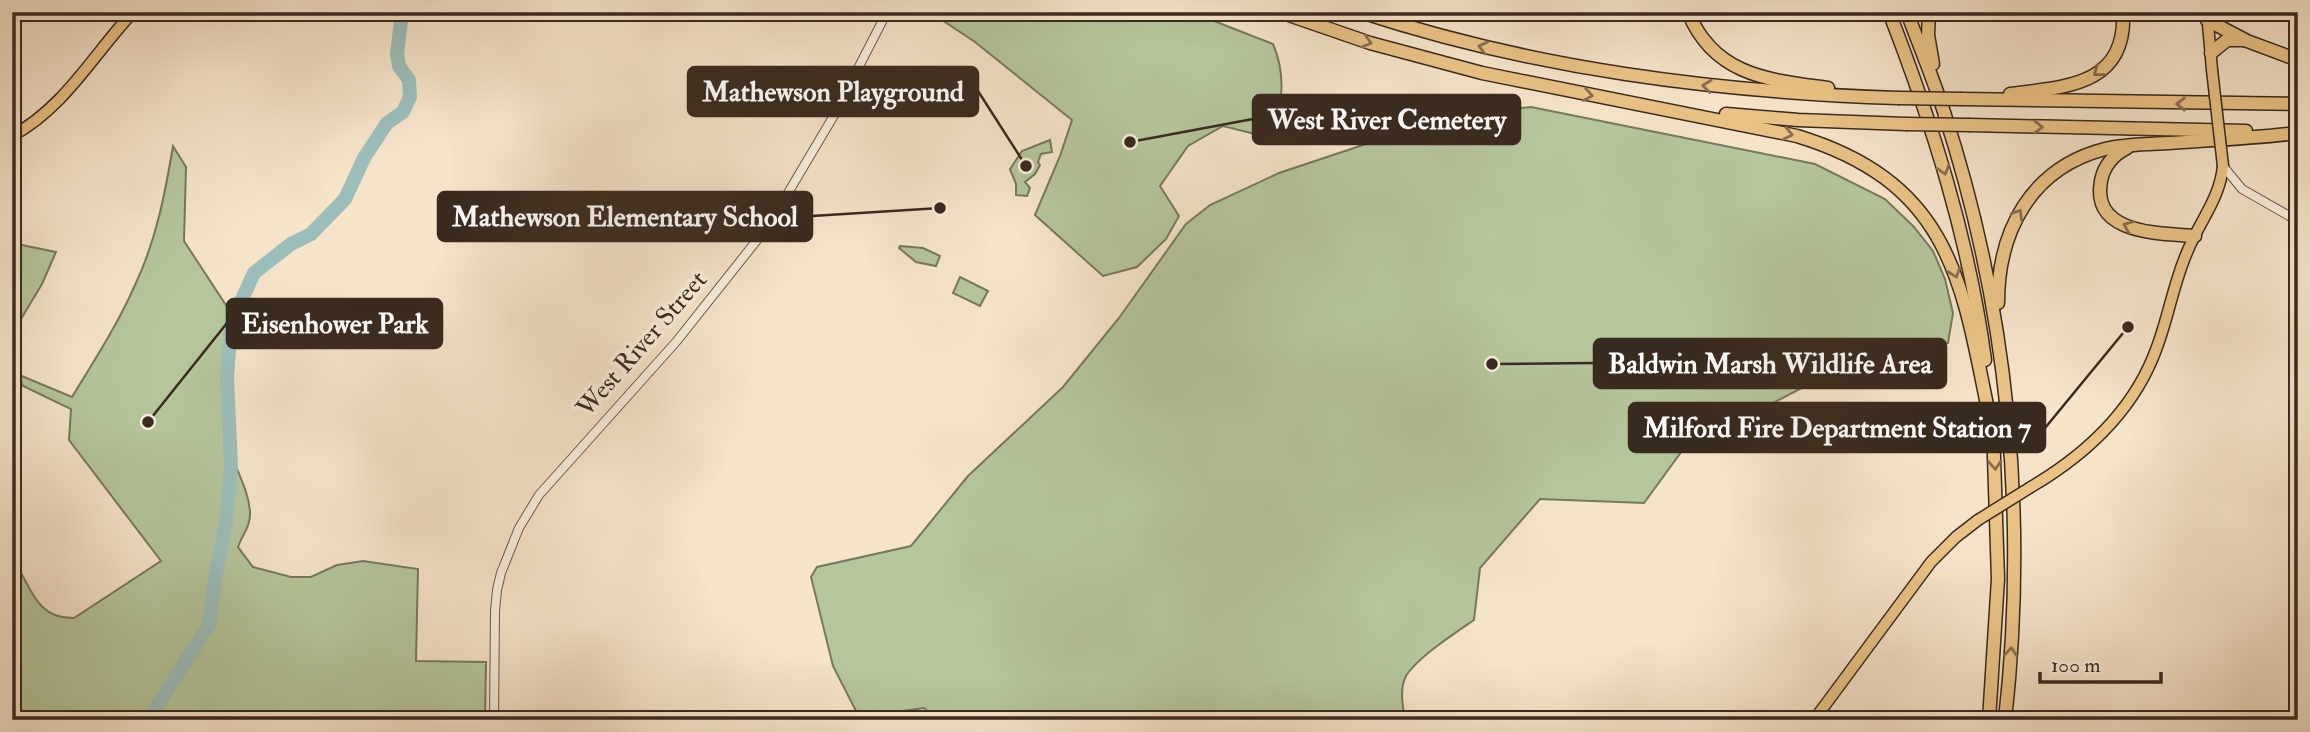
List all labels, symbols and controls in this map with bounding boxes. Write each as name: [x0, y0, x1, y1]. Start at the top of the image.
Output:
one-way arrow: [1361, 34, 1373, 48]
one-way arrow: [1477, 41, 1489, 55]
one-way arrow: [2093, 64, 2106, 76]
callout: Mathewson Playground: [688, 67, 978, 116]
text: Mathewson Playground: [701, 75, 964, 110]
one-way arrow: [1701, 79, 1712, 94]
one-way arrow: [1582, 87, 1594, 102]
callout: West River Cemetery: [1253, 95, 1520, 144]
one-way arrow: [2175, 96, 2185, 112]
text: West River Cemetery: [1267, 103, 1508, 138]
one-way arrow: [2034, 119, 2044, 135]
one-way arrow: [1782, 126, 1794, 140]
one-way arrow: [1935, 163, 1950, 175]
callout: Mathewson Elementary School: [438, 192, 812, 241]
text: Mathewson Elementary School: [451, 200, 799, 235]
one-way arrow: [2010, 209, 2023, 222]
one-way arrow: [2123, 220, 2135, 234]
street label: West River Street: [569, 264, 714, 424]
one-way arrow: [1946, 267, 1960, 279]
callout: Eisenhower Park: [227, 299, 442, 348]
text: Eisenhower Park: [241, 307, 429, 342]
callout: Baldwin Marsh Wildlife Area: [1594, 339, 1946, 388]
text: Baldwin Marsh Wildlife Area: [1608, 347, 1933, 382]
callout: Milford Fire Department Station 7: [1629, 403, 2045, 452]
text: Milford Fire Department Station 7: [1642, 411, 2031, 446]
one-way arrow: [1988, 460, 2003, 471]
scale bar: [2040, 641, 2161, 685]
one-way arrow: [2003, 646, 2018, 657]
text: 100 m: [2051, 652, 2101, 679]

